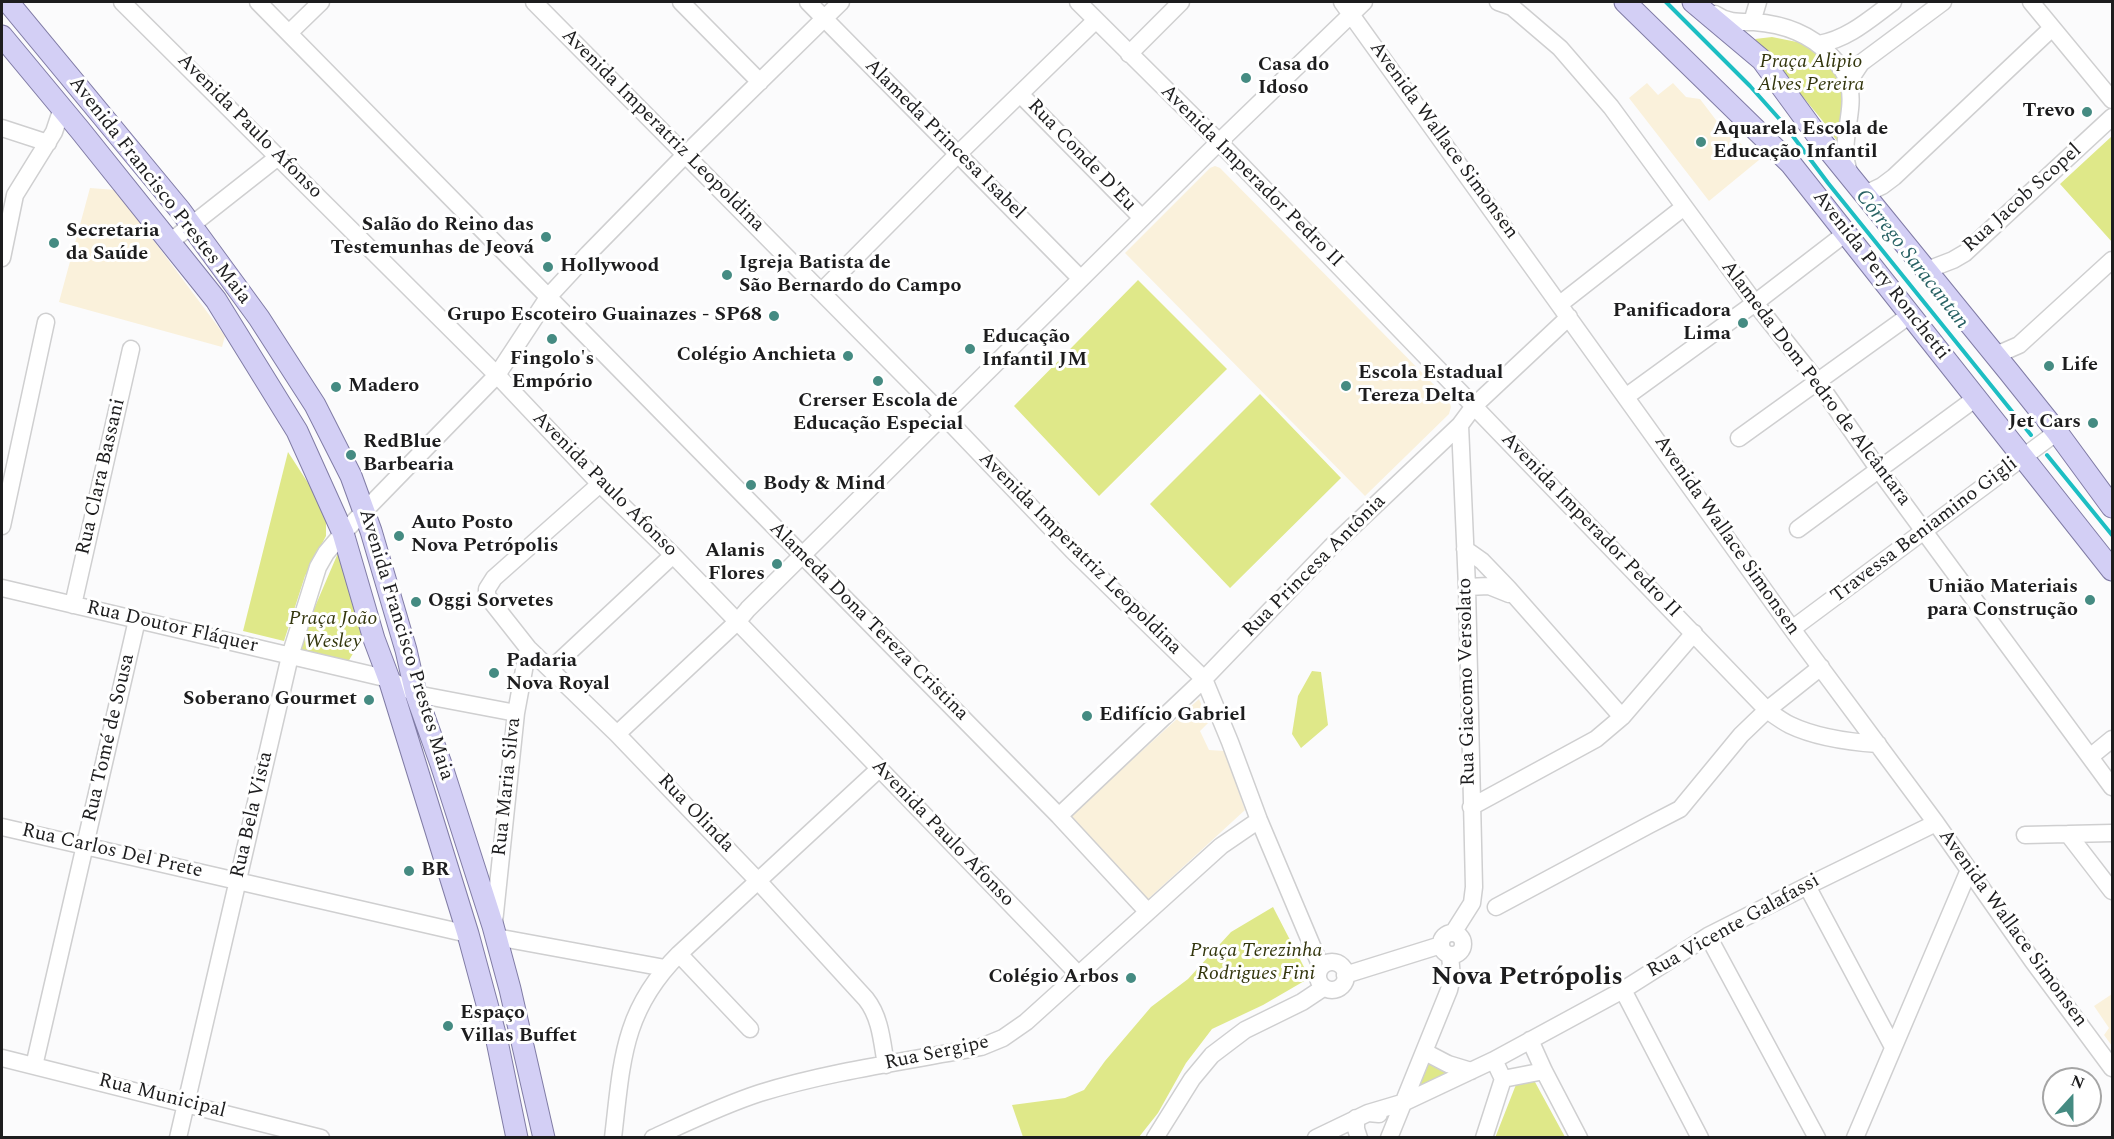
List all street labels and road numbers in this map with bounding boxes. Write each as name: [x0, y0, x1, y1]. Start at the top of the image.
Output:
street label: Avenida Imperatriz Leopoldina: [555, 24, 769, 238]
street label: Avenida Wallace Simonsen: [1363, 38, 1523, 244]
street label: Avenida Paulo Afonso: [171, 49, 327, 205]
street label: Alameda Princesa Isabel: [859, 55, 1029, 225]
street label: Avenida Francisco Prestes Maia: [63, 72, 255, 310]
street label: Avenida Imperador Pedro II: [1155, 81, 1347, 273]
street label: Rua Conde D'Eu: [1021, 95, 1141, 217]
street label: Rua Jacob Scopel: [1959, 140, 2087, 258]
street label: Avenida Pery Ronchetti: [1806, 186, 1954, 366]
street label: Alameda Dom Pedro de Alcântara: [1715, 257, 1915, 511]
street label: Rua Clara Bassani: [72, 396, 132, 558]
street label: Avenida Paulo Afonso: [526, 407, 682, 563]
street label: Avenida Imperador Pedro II: [1495, 428, 1685, 624]
street label: Avenida Wallace Simonsen: [1648, 431, 1804, 641]
street label: Avenida Imperatriz Leopoldina: [972, 447, 1186, 661]
street label: Travessa Beniamino Gigli: [1827, 453, 2023, 609]
street label: Rua Princesa Antônia: [1238, 490, 1392, 644]
street label: Avenida Francisco Prestes Maia: [352, 506, 458, 784]
street label: Alameda Dona Tereza Cristina: [763, 517, 973, 727]
street label: Rua Giacomo Versolato: [1454, 578, 1482, 786]
street label: Rua Doutor Fláquer: [84, 597, 260, 659]
street label: Rua Tomé de Sousa: [79, 652, 141, 824]
street label: Rua Maria Silva: [489, 716, 527, 858]
street label: Rua Bela Vista: [227, 749, 279, 881]
street label: Avenida Paulo Afonso: [865, 755, 1019, 913]
street label: Rua Olinda: [652, 770, 738, 858]
street label: Rua Carlos Del Prete: [19, 820, 205, 884]
street label: Avenida Wallace Simonsen: [1932, 826, 2092, 1032]
street label: Rua Vicente Galafassi: [1644, 870, 1824, 984]
street label: Rua Sergipe: [883, 1031, 991, 1077]
street label: Rua Municipal: [96, 1070, 228, 1124]

